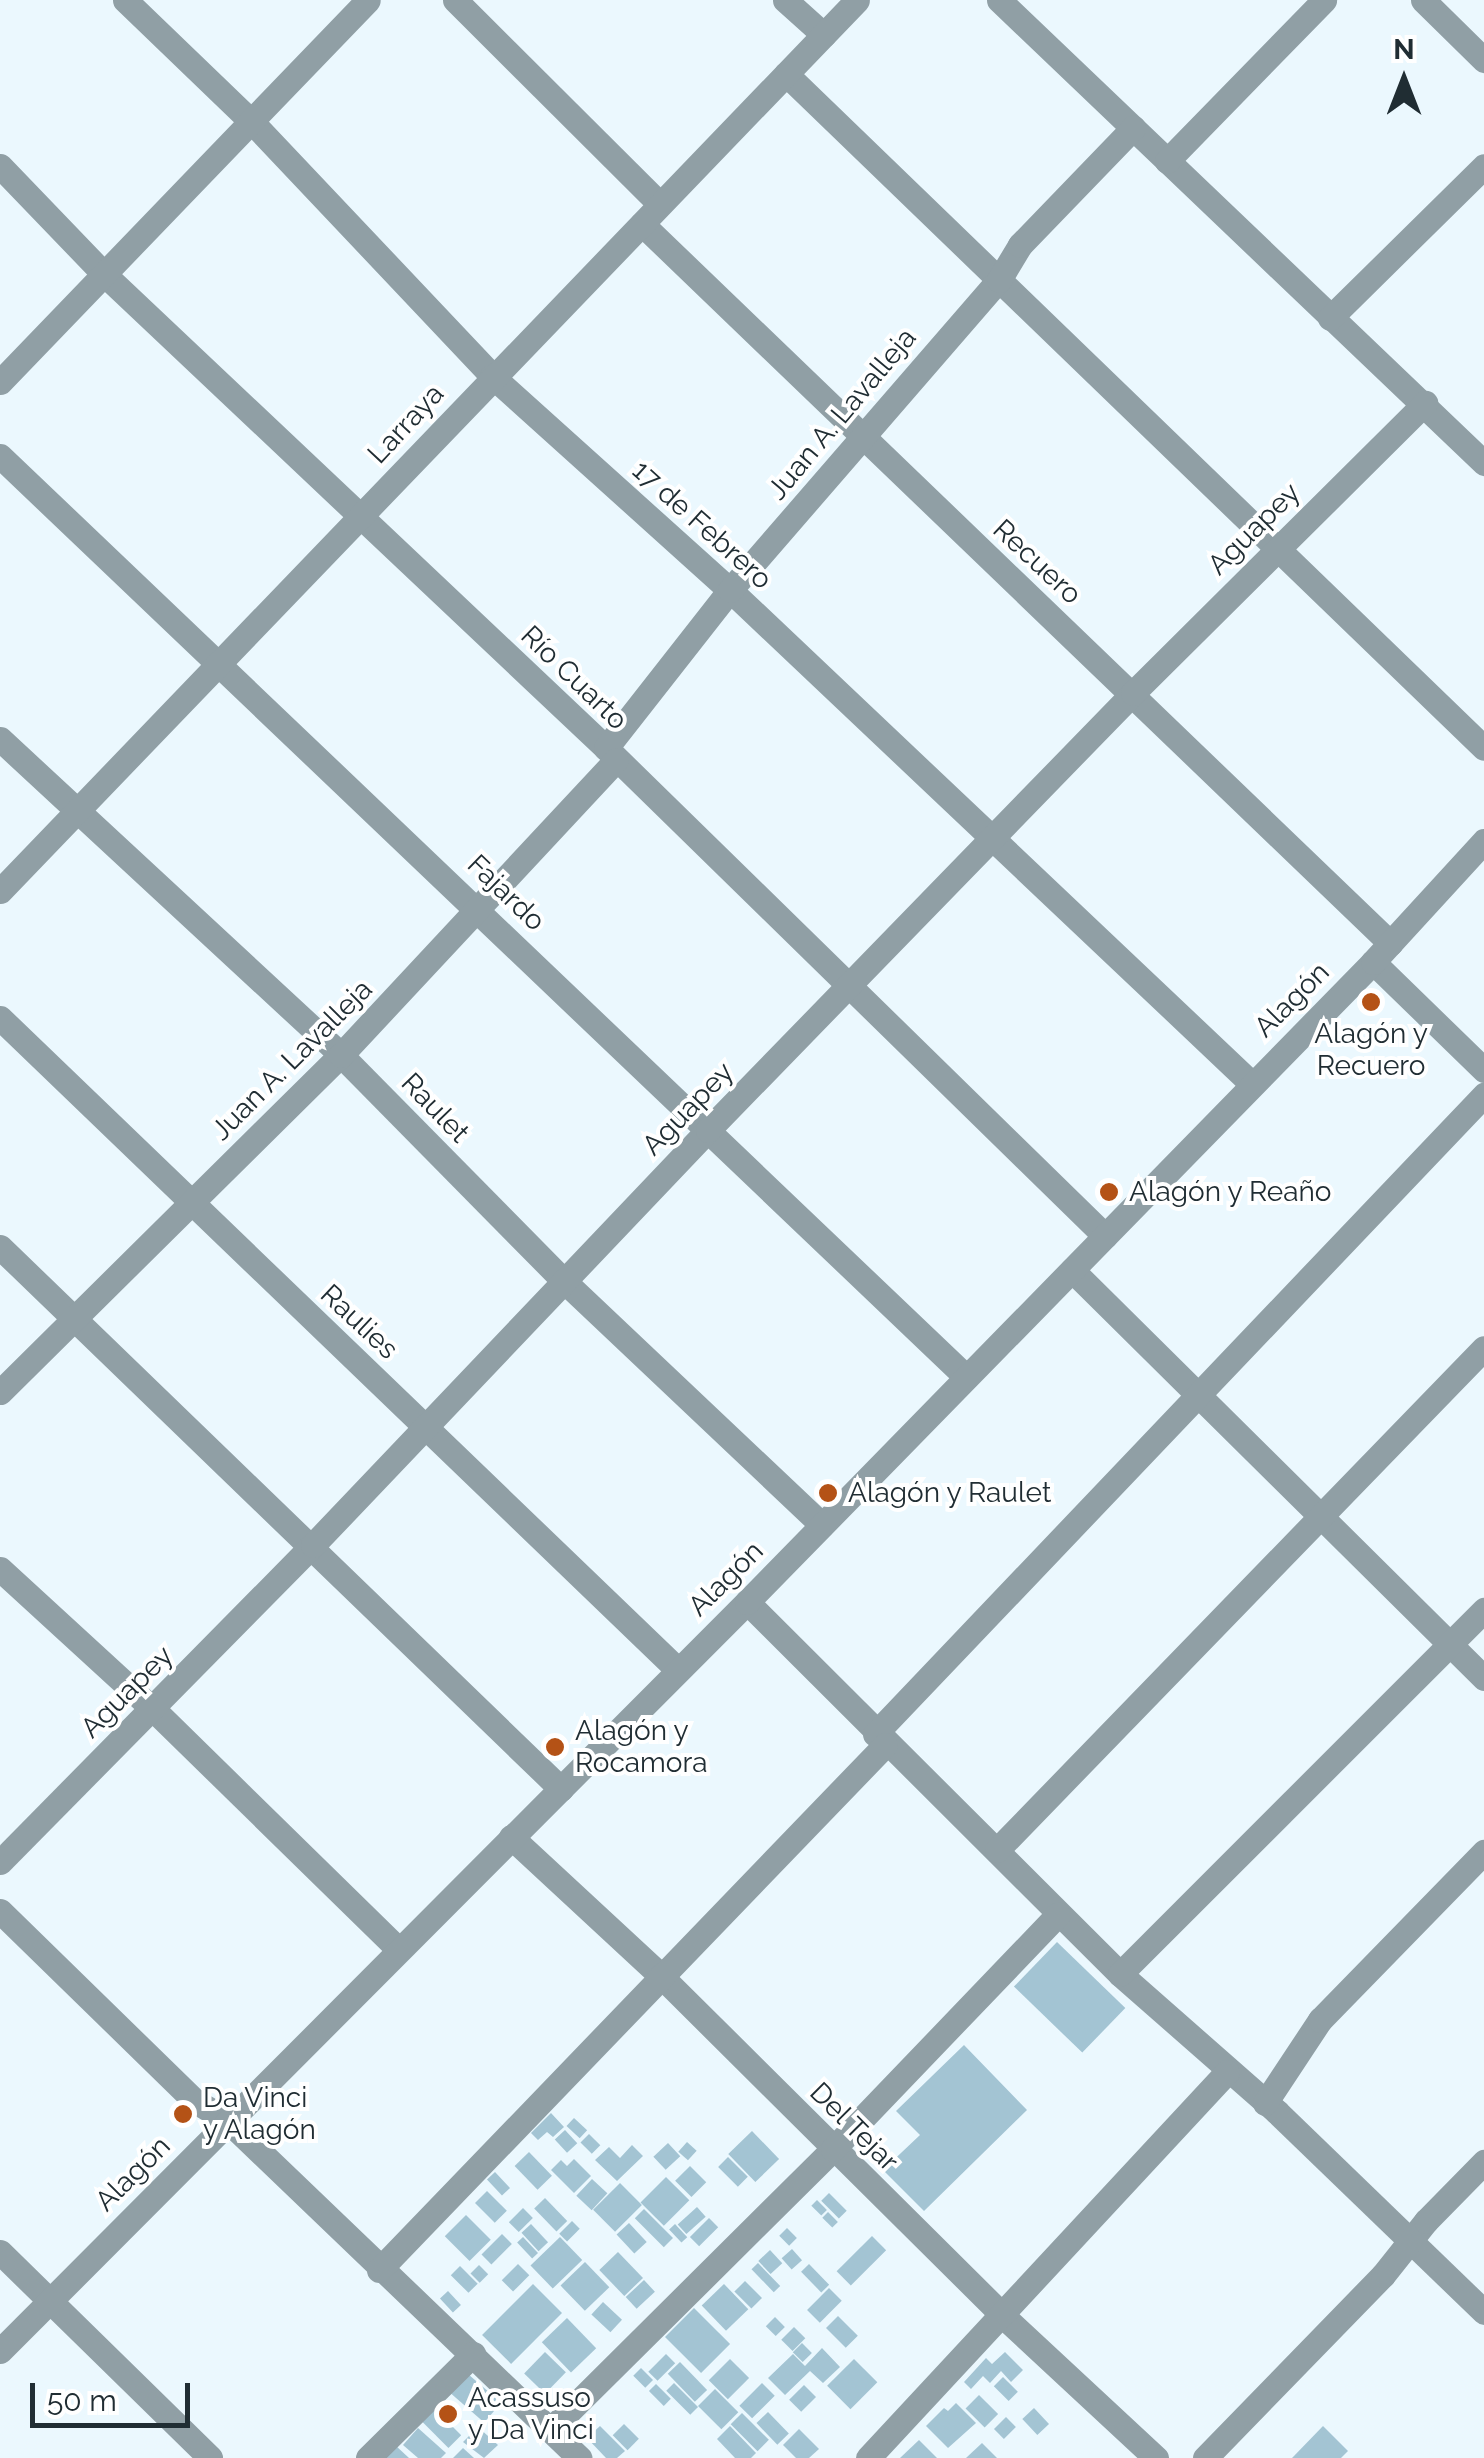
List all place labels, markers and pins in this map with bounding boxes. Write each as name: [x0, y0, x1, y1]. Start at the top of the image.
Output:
marker: Alagón y Recuero: [1360, 991, 1382, 1013]
place label: Alagón y Recuero: [1314, 1017, 1428, 1083]
place label: Alagón y Reaño: [1129, 1175, 1333, 1209]
marker: Alagón y Reaño: [1098, 1181, 1120, 1203]
place label: Alagón y Raulet: [848, 1476, 1053, 1510]
marker: Alagón y Raulet: [817, 1482, 839, 1504]
place label: Alagón y Rocamora: [575, 1714, 708, 1780]
marker: Alagón y Rocamora: [544, 1736, 566, 1758]
place label: Da Vinci y Alagón: [203, 2081, 317, 2147]
marker: Da Vinci y Alagón: [172, 2103, 194, 2125]
place label: Acassuso y Da Vinci: [468, 2381, 596, 2447]
marker: Acassuso y Da Vinci: [437, 2403, 459, 2425]

